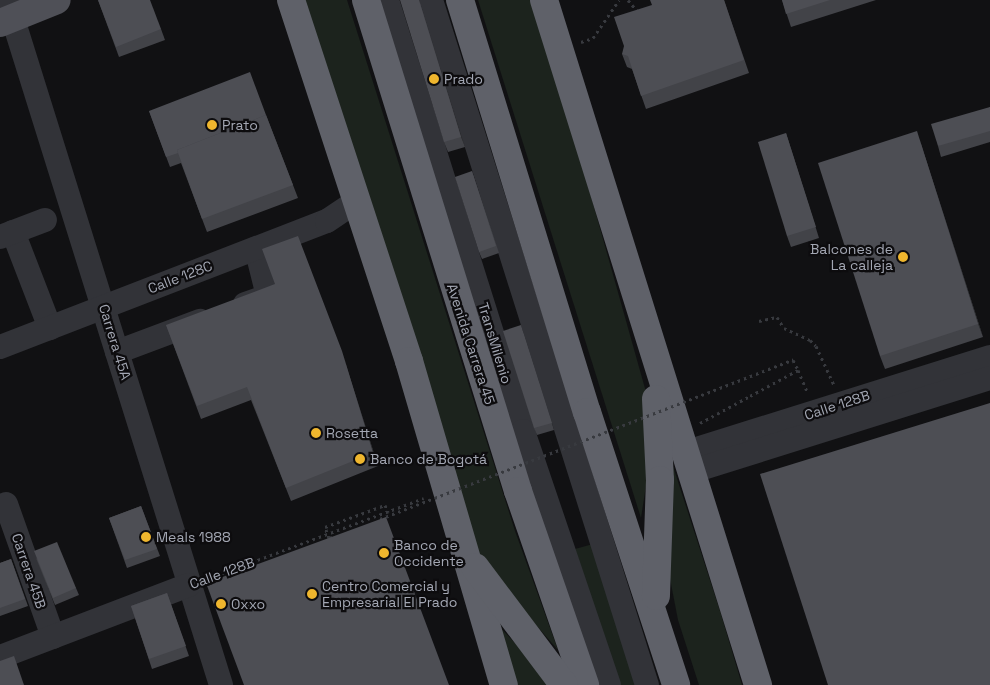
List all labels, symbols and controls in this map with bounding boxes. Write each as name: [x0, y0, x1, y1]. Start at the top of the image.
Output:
place label: Prado: [444, 71, 483, 87]
marker: Prado: [428, 73, 440, 85]
place label: Prato: [222, 117, 258, 133]
marker: Prato: [206, 119, 218, 131]
place label: Balcones de La calleja: [810, 241, 893, 274]
marker: Balcones de La calleja: [897, 251, 909, 263]
street label: Calle 128C: [145, 257, 215, 297]
street label: Avenida Carrera 45: [444, 281, 498, 407]
street label: TransMilenio: [475, 300, 515, 386]
street label: Carrera 45A: [96, 302, 134, 382]
street label: Calle 128B: [802, 386, 872, 424]
place label: Rosetta: [326, 425, 378, 441]
marker: Rosetta: [310, 427, 322, 439]
place label: Banco de Bogotá: [370, 451, 487, 467]
marker: Banco de Bogotá: [354, 453, 366, 465]
place label: Meals 1988: [156, 529, 231, 545]
street label: Carrera 45B: [8, 531, 50, 611]
marker: Meals 1988: [140, 531, 152, 543]
place label: Banco de Occidente: [394, 537, 464, 570]
marker: Banco de Occidente: [378, 547, 390, 559]
street label: Calle 128B: [187, 553, 257, 593]
place label: Centro Comercial y Empresarial El Prado: [322, 578, 457, 610]
marker: Centro Comercial y Empresarial El Prado: [306, 588, 318, 600]
place label: Oxxo: [231, 596, 265, 612]
marker: Oxxo: [215, 598, 227, 610]

